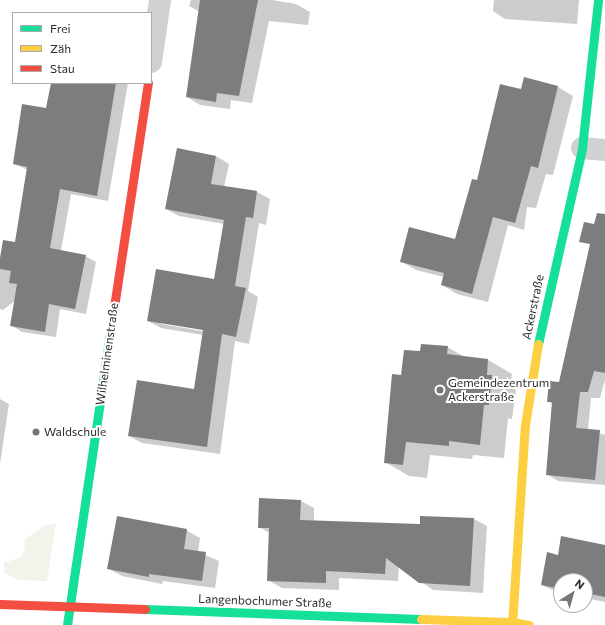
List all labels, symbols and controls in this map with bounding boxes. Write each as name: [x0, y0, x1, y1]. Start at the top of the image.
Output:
legend: [12, 12, 152, 84]
text: Frei: [50, 21, 71, 35]
text: Zäh: [50, 41, 71, 55]
text: Stau: [50, 61, 75, 75]
street label: Ackerstraße: [519, 273, 547, 341]
street label: Wilhelminenstraße: [93, 302, 121, 406]
place label: Gemeindezentrum Ackerstraße: [448, 376, 549, 404]
marker: Gemeindezentrum Ackerstraße: [435, 385, 445, 395]
place label: Waldschule: [44, 425, 106, 439]
marker: Waldschule: [31, 427, 41, 437]
north arrow: [553, 573, 593, 613]
text: N: [573, 576, 587, 591]
street label: Langenbochumer Straße: [198, 591, 332, 611]

